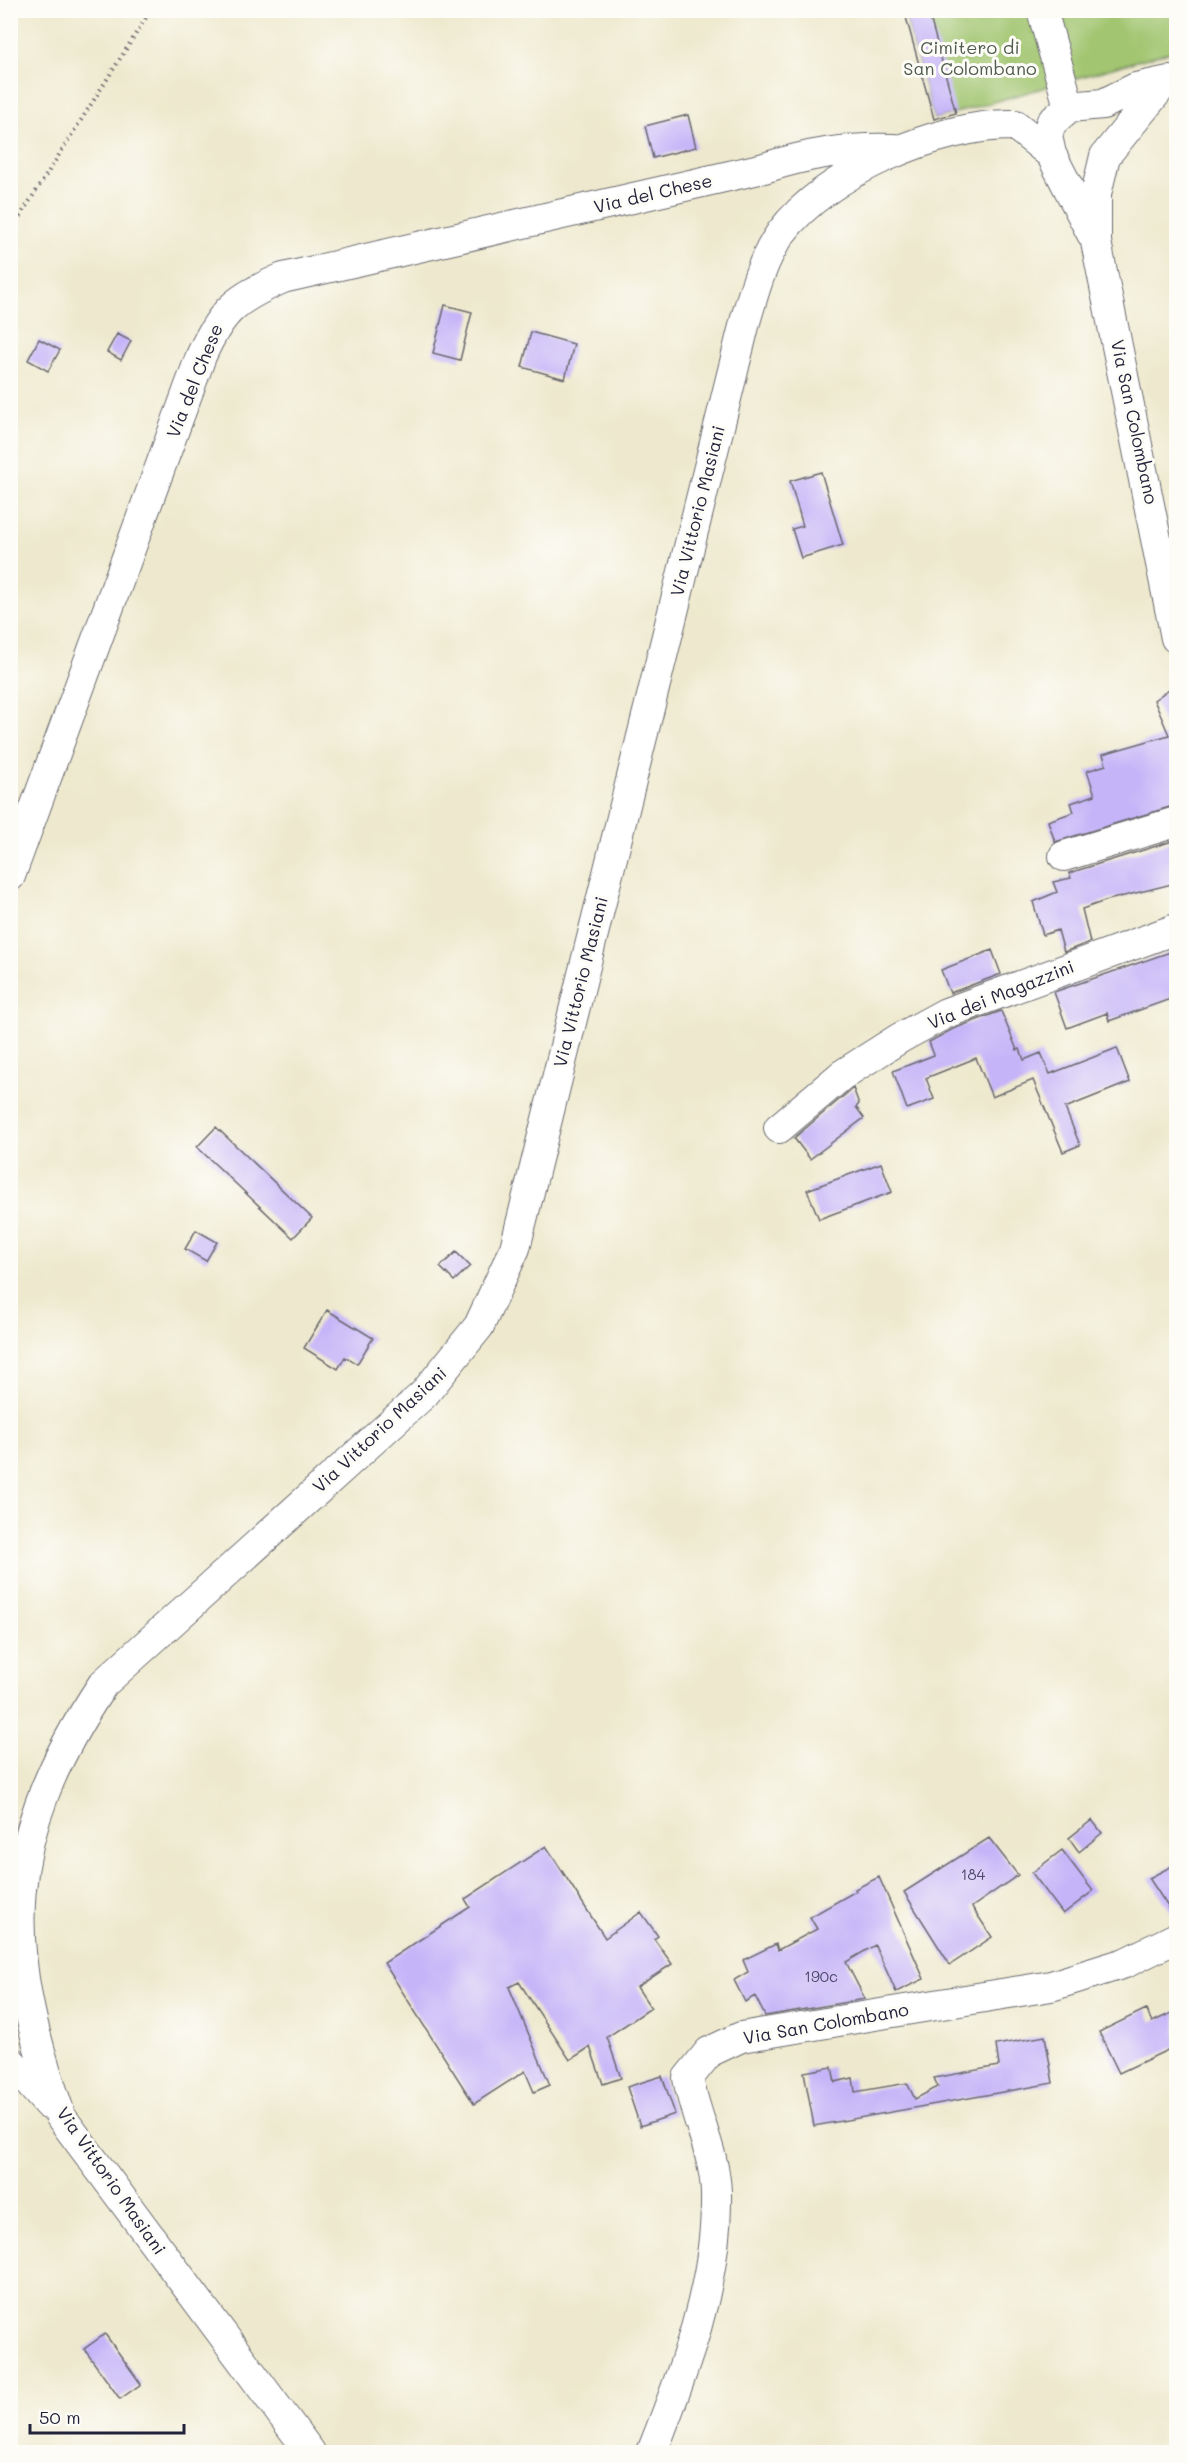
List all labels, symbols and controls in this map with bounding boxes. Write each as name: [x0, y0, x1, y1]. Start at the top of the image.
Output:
park label: Cimitero di San Colombano: [903, 35, 1037, 80]
street label: Via del Chese: [591, 168, 714, 218]
street label: Via del Chese: [160, 320, 228, 441]
street label: Via San Colombano: [1106, 337, 1164, 507]
street label: Via Vittorio Masiani: [664, 423, 730, 599]
street label: Via Vittorio Masiani: [547, 894, 613, 1070]
street label: Via dei Magazzini: [924, 954, 1077, 1034]
street label: Via Vittorio Masiani: [307, 1361, 452, 1498]
house number: 184: [961, 1864, 985, 1884]
house number: 190c: [804, 1966, 838, 1986]
street label: Via San Colombano: [741, 1997, 911, 2049]
street label: Via Vittorio Masiani: [52, 2102, 172, 2259]
scale bar: [30, 2397, 184, 2435]
text: 50 m: [39, 2405, 81, 2429]

